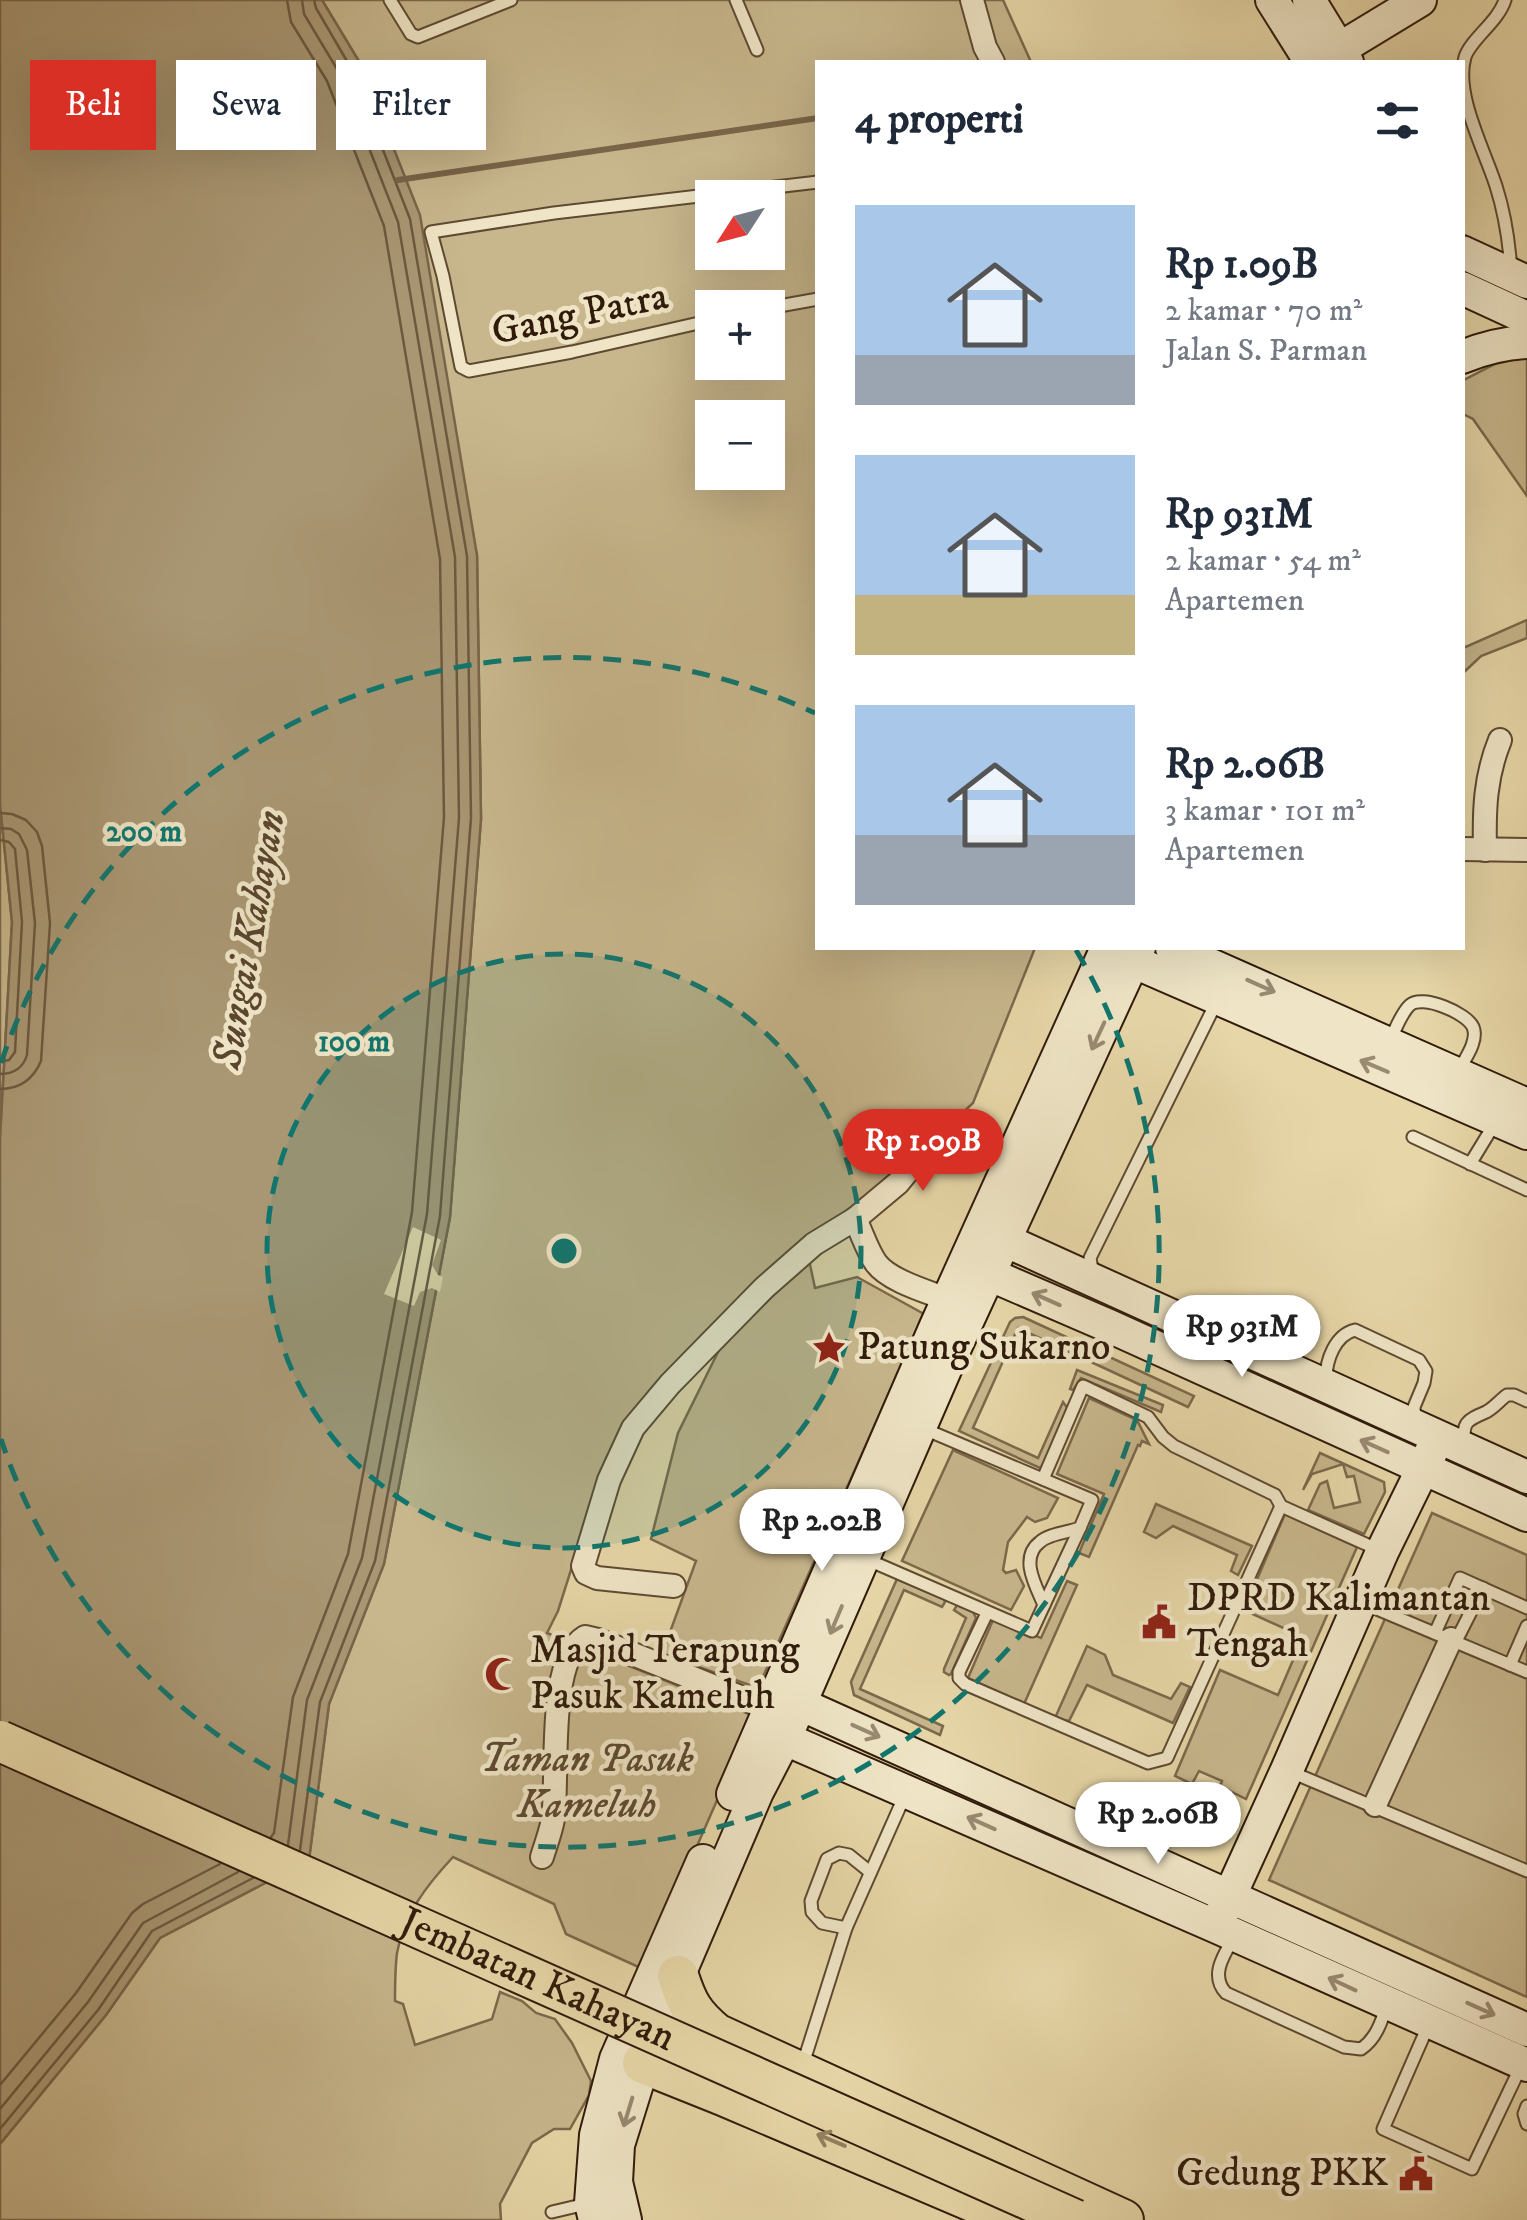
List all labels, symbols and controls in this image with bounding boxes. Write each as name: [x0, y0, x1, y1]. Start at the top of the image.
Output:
chip: Beli: [30, 60, 156, 150]
chip: Sewa: [176, 60, 316, 150]
chip: Filter: [336, 60, 486, 150]
icon: filters: [1370, 93, 1425, 148]
text: 4 properti: [855, 94, 1024, 146]
north arrow: [695, 180, 785, 270]
map controls: [695, 180, 785, 490]
text: Rp 1.09B: [1165, 239, 1319, 291]
icon: home: [935, 245, 1055, 365]
street label: Gang Patra: [487, 272, 673, 358]
button: +: [695, 290, 785, 380]
text: 2 kamar · 70 m²: [1165, 291, 1362, 331]
text: Jalan S. Parman: [1165, 331, 1367, 371]
button: −: [695, 400, 785, 490]
text: Rp 931M: [1165, 489, 1313, 541]
icon: home: [935, 495, 1055, 615]
text: 2 kamar · 54 m²: [1165, 541, 1361, 581]
text: Apartemen: [1165, 581, 1304, 621]
text: Rp 2.06B: [1165, 739, 1325, 791]
icon: home: [935, 745, 1055, 865]
text: 3 kamar · 101 m²: [1165, 791, 1365, 831]
water label: Sungai Kahayan: [202, 807, 298, 1074]
text: 200 m: [106, 814, 182, 851]
text: Apartemen: [1165, 831, 1304, 871]
one-way arrow: [1245, 978, 1276, 996]
one-way arrow: [1087, 1020, 1106, 1050]
text: 100 m: [318, 1024, 391, 1061]
one-way arrow: [1359, 1056, 1390, 1074]
pin: Rp 1.09B: [820, 1109, 1026, 1194]
text: Rp 1.09B: [865, 1121, 981, 1161]
centre of rings: [546, 1233, 582, 1269]
one-way arrow: [1031, 1289, 1062, 1307]
pin: Rp 931M: [1150, 1295, 1334, 1380]
text: Rp 931M: [1185, 1307, 1299, 1347]
place label: Patung Sukarno: [857, 1323, 1111, 1373]
place icon: Patung Sukarno: [810, 1329, 848, 1367]
one-way arrow: [1360, 1436, 1390, 1454]
pin: Rp 2.02B: [719, 1489, 925, 1574]
text: Rp 2.02B: [761, 1501, 883, 1541]
place label: DPRD Kalimantan Tengah: [1187, 1574, 1490, 1670]
public building icon: DPRD Kalimantan Tengah: [1140, 1603, 1178, 1641]
one-way arrow: [826, 1604, 844, 1635]
place label: Masjid Terapung Pasuk Kameluh: [530, 1626, 800, 1722]
mosque icon: Masjid Terapung Pasuk Kameluh: [483, 1655, 521, 1693]
one-way arrow: [850, 1723, 881, 1741]
park label: Taman Pasuk Kameluh: [480, 1735, 694, 1831]
pin: Rp 2.06B: [1055, 1782, 1261, 1867]
text: Rp 2.06B: [1097, 1794, 1219, 1834]
one-way arrow: [966, 1813, 997, 1831]
street label: Jembatan Kahayan: [388, 1896, 683, 2064]
one-way arrow: [1328, 1973, 1358, 1992]
one-way arrow: [1465, 2001, 1496, 2019]
one-way arrow: [618, 2096, 636, 2127]
one-way arrow: [816, 2130, 846, 2148]
place label: Gedung PKK: [1176, 2149, 1389, 2199]
public building icon: Gedung PKK: [1397, 2155, 1435, 2193]

